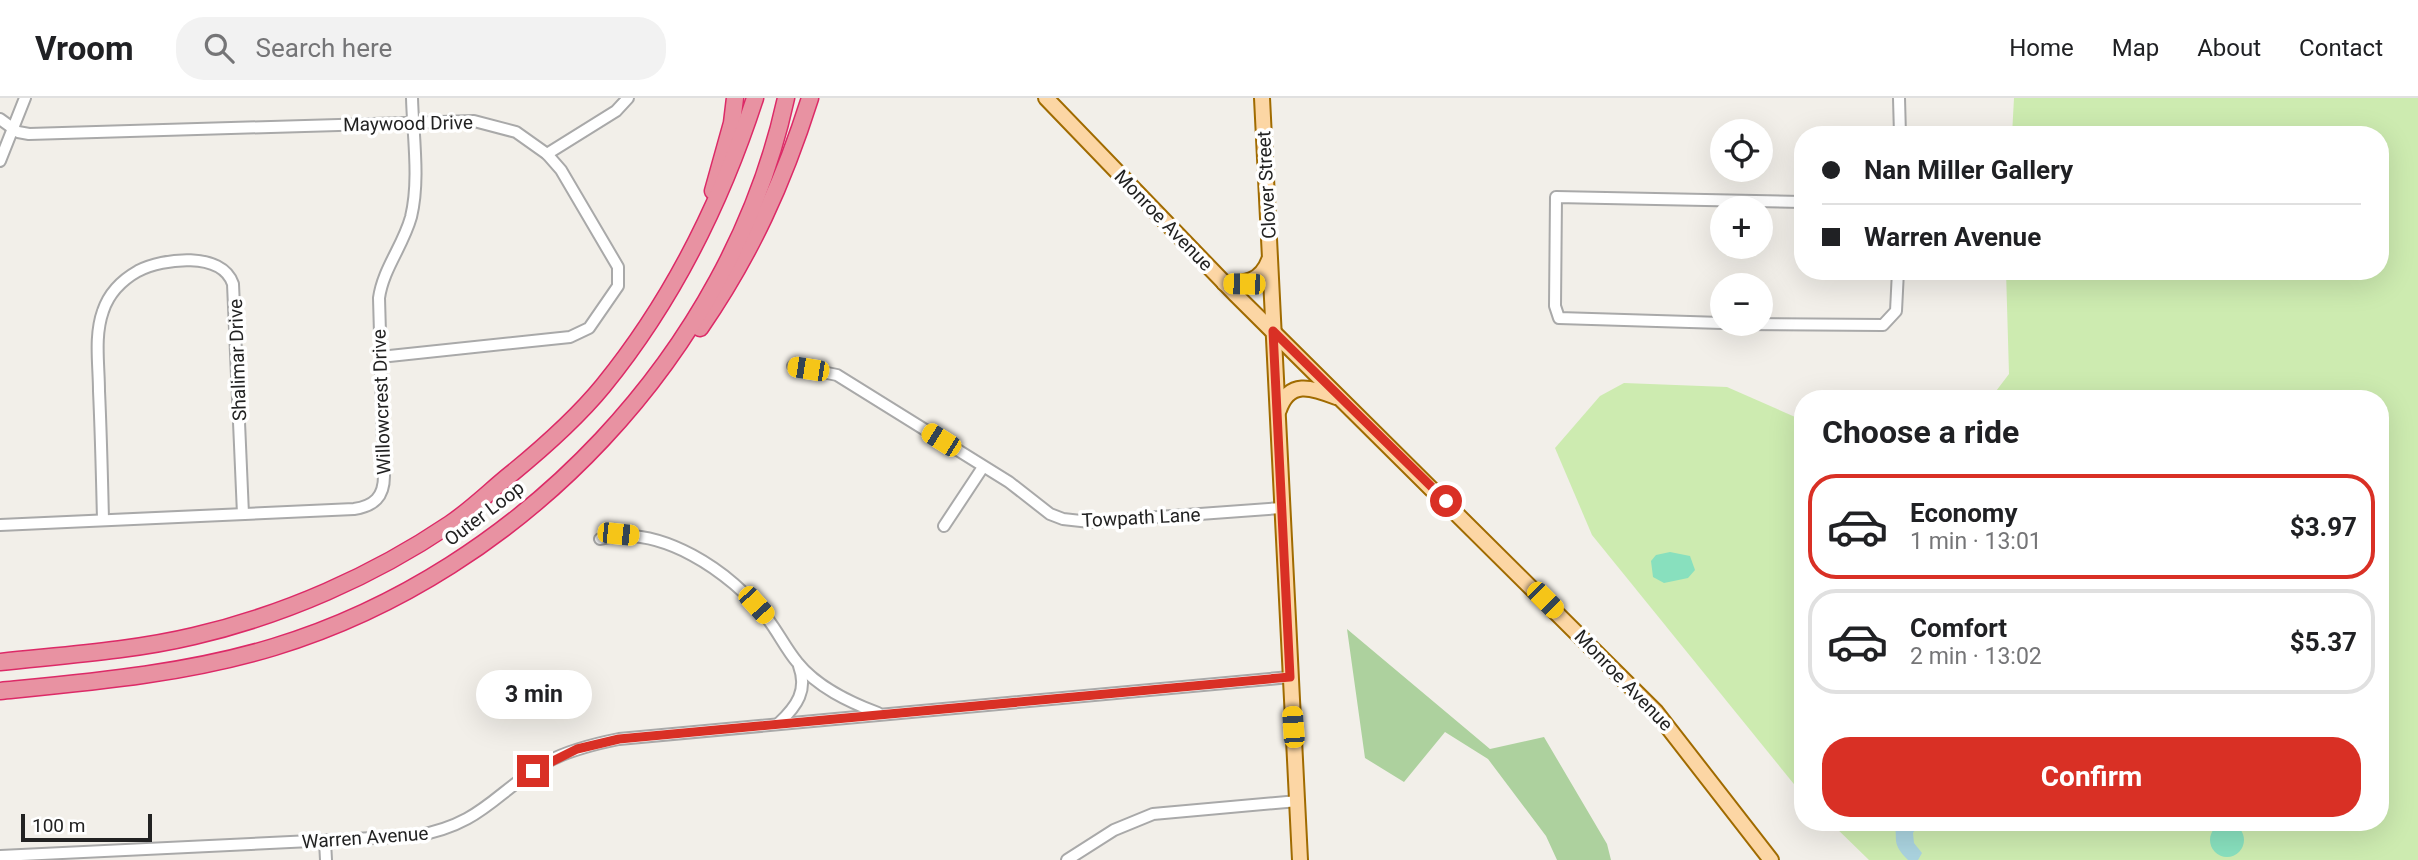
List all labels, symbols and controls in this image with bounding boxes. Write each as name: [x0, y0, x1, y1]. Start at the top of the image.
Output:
search box: [176, 17, 666, 80]
text: Vroom: [35, 29, 134, 68]
icon: search: [200, 29, 238, 67]
text: Search here: [256, 33, 392, 63]
text: Home: [2009, 34, 2074, 62]
text: Map: [2112, 34, 2159, 62]
text: About: [2197, 34, 2261, 62]
text: Contact: [2299, 34, 2383, 62]
street label: Maywood Drive: [343, 111, 473, 136]
map controls: [1710, 119, 1773, 336]
button: locate: [1710, 119, 1773, 182]
street label: Clover Street: [1252, 130, 1281, 240]
text: Nan Miller Gallery: [1864, 155, 2073, 185]
street label: Monroe Avenue: [1110, 165, 1218, 276]
button: +: [1710, 196, 1773, 259]
text: Warren Avenue: [1864, 222, 2041, 252]
car: [1223, 273, 1266, 295]
button: −: [1710, 273, 1773, 336]
street label: Shalimar Drive: [224, 299, 251, 421]
street label: Willowcrest Drive: [367, 329, 396, 475]
car: [786, 355, 831, 383]
text: Choose a ride: [1822, 413, 2019, 451]
car: [918, 420, 965, 460]
street label: Outer Loop: [440, 476, 529, 551]
route start: [1430, 485, 1462, 517]
icon: car: [1826, 495, 1889, 558]
text: Economy: [1910, 498, 2017, 528]
street label: Towpath Lane: [1081, 503, 1201, 532]
text: $3.97: [2290, 512, 2357, 542]
car: [597, 521, 640, 547]
text: 1 min · 13:01: [1910, 528, 2042, 555]
car: [1523, 578, 1568, 622]
car: [735, 582, 778, 628]
icon: car: [1826, 610, 1889, 673]
text: Comfort: [1910, 613, 2007, 643]
street label: Monroe Avenue: [1570, 625, 1678, 736]
text: $5.37: [2290, 627, 2357, 657]
text: 2 min · 13:02: [1910, 643, 2042, 670]
callout: 3 min: [475, 670, 591, 718]
text: 3 min: [505, 681, 563, 708]
car: [1282, 705, 1305, 749]
button: Confirm: [1822, 737, 2361, 817]
route end: [517, 755, 549, 787]
scale bar: [21, 811, 152, 843]
text: 100 m: [32, 814, 85, 837]
street label: Warren Avenue: [301, 822, 429, 853]

